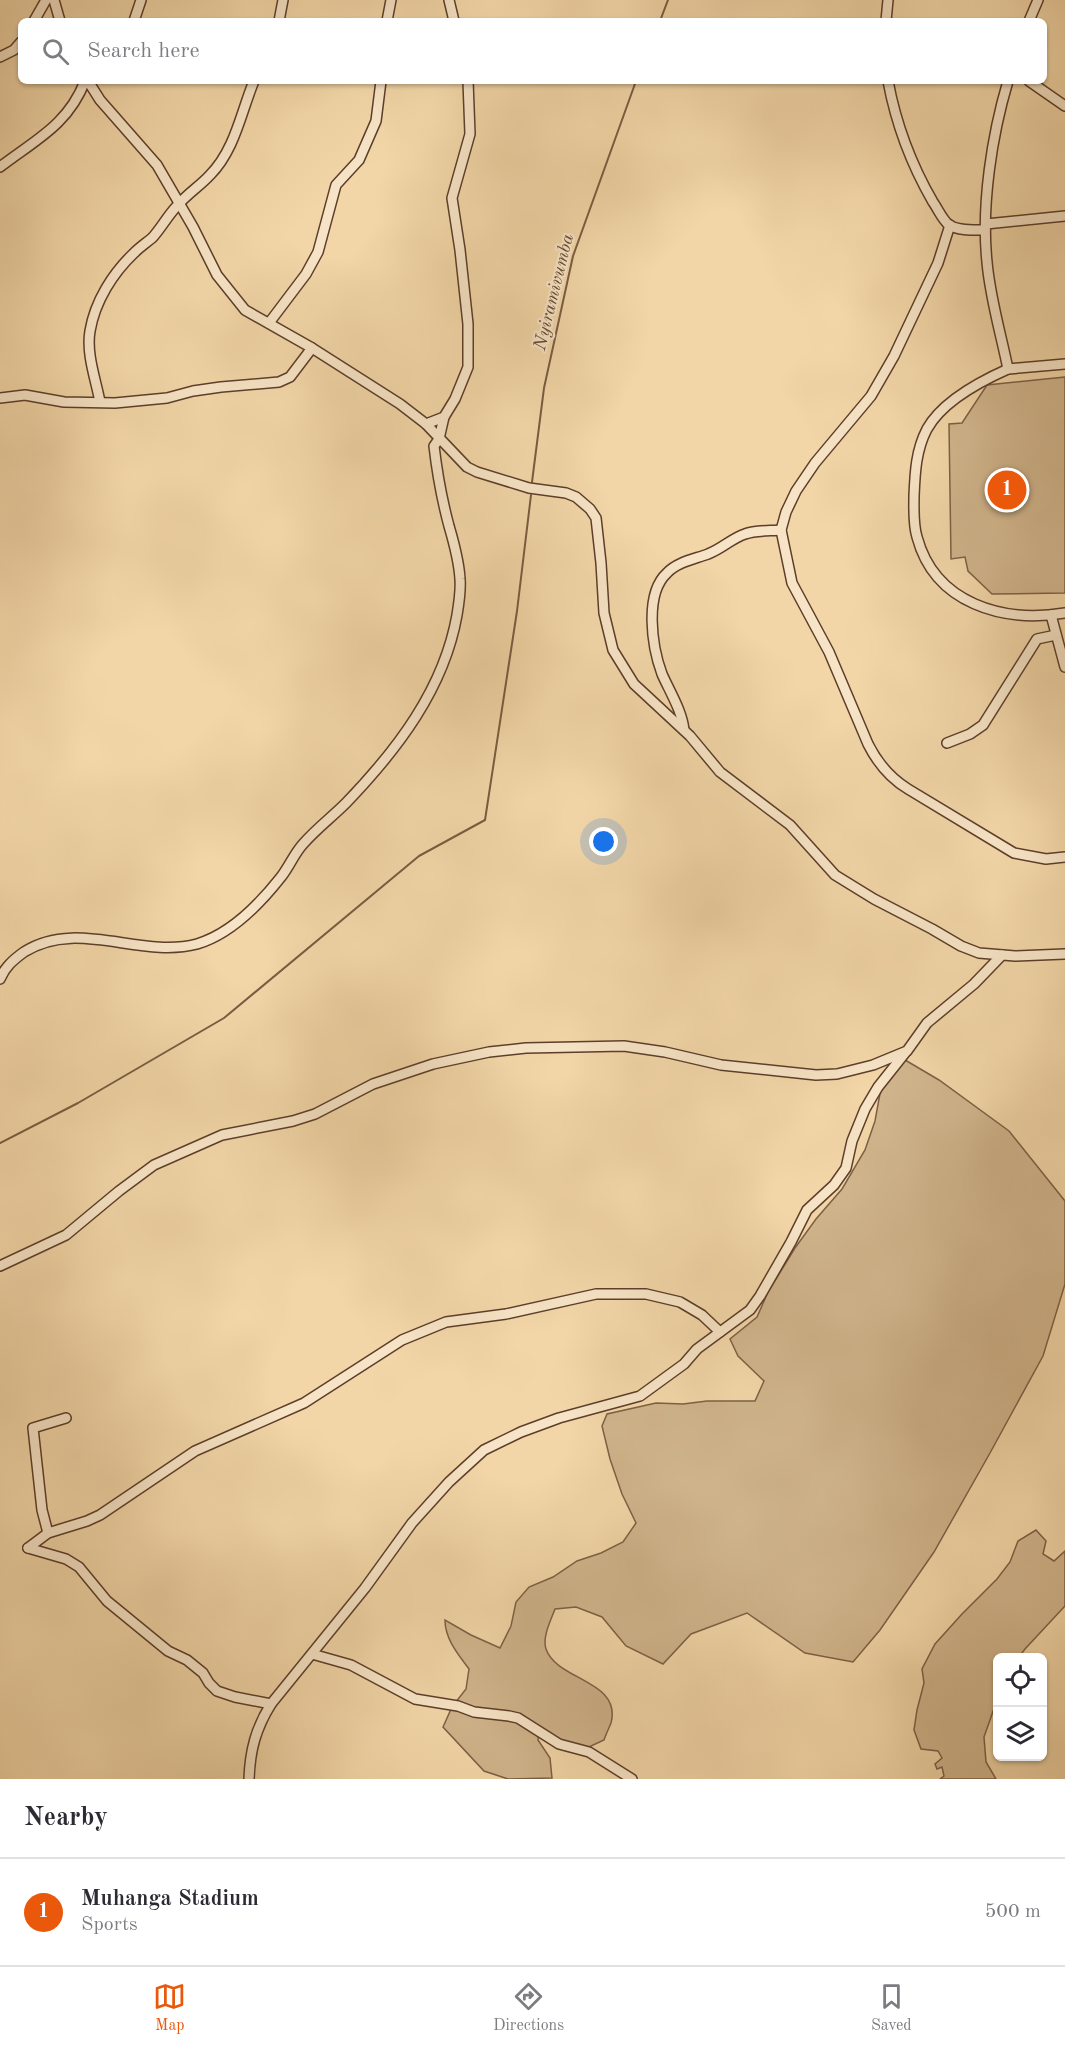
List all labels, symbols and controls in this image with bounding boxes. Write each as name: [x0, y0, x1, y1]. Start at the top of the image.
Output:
search box: [18, 18, 1047, 84]
icon: search: [39, 35, 72, 68]
text: Search here: [87, 40, 200, 62]
water label: Nyiramivumba: [531, 232, 577, 353]
pin: 1: [988, 468, 1026, 512]
your location: [589, 827, 618, 856]
map controls: [993, 1653, 1047, 1761]
button: locate: [993, 1653, 1047, 1707]
button: layers: [993, 1707, 1047, 1761]
text: Nearby: [24, 1805, 108, 1831]
text: Muhanga Stadium: [81, 1888, 259, 1910]
text: 1: [38, 1902, 49, 1922]
text: 500 m: [985, 1902, 1041, 1922]
text: Sports: [81, 1915, 138, 1935]
tab: Map: [153, 1980, 186, 2036]
tab: Directions: [493, 1980, 564, 2036]
tab: Saved: [871, 1980, 912, 2036]

